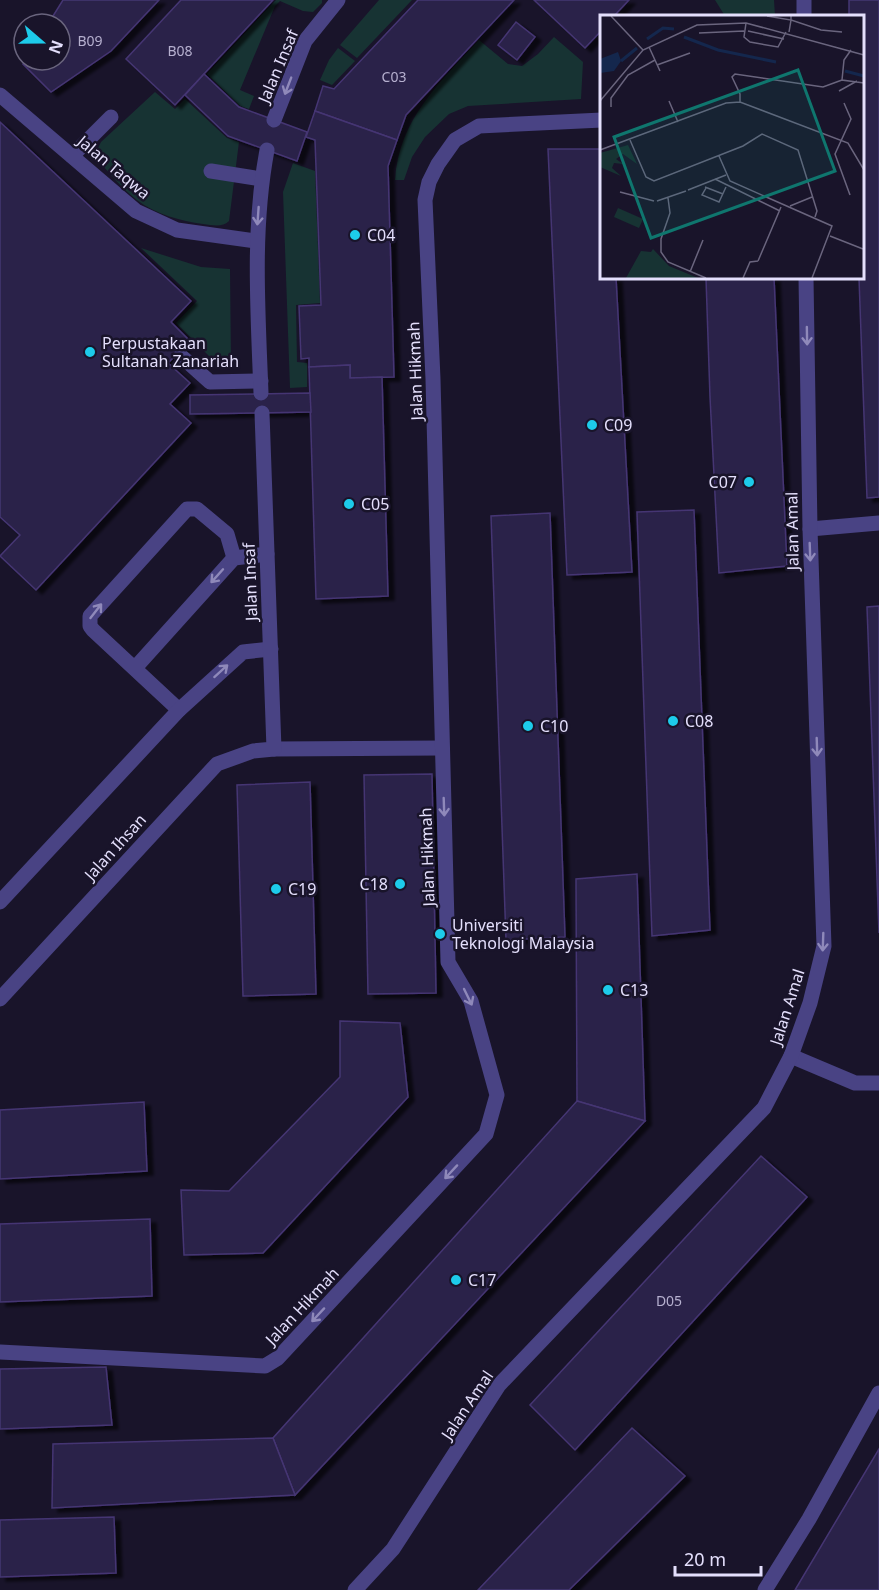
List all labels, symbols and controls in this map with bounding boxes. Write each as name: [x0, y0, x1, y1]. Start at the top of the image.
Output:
north arrow: [12, 12, 72, 72]
inset map: [600, 15, 864, 279]
street label: Jalan Insaf: [252, 24, 304, 108]
house number: B09: [77, 31, 103, 50]
text: N: [44, 37, 69, 57]
house number: B08: [167, 41, 193, 60]
house number: C03: [382, 67, 406, 86]
one-way arrow: [281, 76, 292, 94]
street label: Jalan Taqwa: [72, 129, 155, 204]
one-way arrow: [253, 206, 264, 226]
place label: C04: [367, 224, 395, 246]
marker: C04: [348, 228, 362, 242]
street label: Jalan Hikmah: [402, 321, 428, 423]
one-way arrow: [801, 325, 813, 345]
place label: Perpustakaan Sultanah Zanariah: [102, 332, 239, 372]
marker: Perpustakaan Sultanah Zanariah: [83, 345, 97, 359]
place label: C09: [604, 414, 632, 436]
marker: C09: [585, 418, 599, 432]
place label: C07: [709, 471, 737, 493]
marker: C07: [742, 475, 756, 489]
street label: Jalan Amal: [780, 491, 804, 573]
place label: C05: [361, 493, 389, 515]
marker: C05: [342, 497, 356, 511]
street label: Jalan Insaf: [238, 541, 262, 623]
one-way arrow: [805, 541, 816, 561]
one-way arrow: [210, 568, 224, 583]
one-way arrow: [89, 603, 102, 619]
one-way arrow: [214, 664, 229, 678]
place label: C08: [685, 710, 713, 732]
marker: C08: [666, 714, 680, 728]
place label: C10: [540, 715, 568, 737]
marker: C10: [521, 719, 535, 733]
one-way arrow: [812, 736, 823, 756]
one-way arrow: [438, 796, 450, 816]
street label: Jalan Hikmah: [414, 807, 440, 909]
street label: Jalan Ihsan: [78, 809, 151, 886]
place label: C18: [360, 873, 388, 895]
marker: C18: [393, 877, 407, 891]
place label: C19: [288, 878, 316, 900]
marker: C19: [269, 882, 283, 896]
place label: Universiti Teknologi Malaysia: [452, 914, 594, 954]
marker: Universiti Teknologi Malaysia: [433, 927, 447, 941]
one-way arrow: [818, 931, 829, 951]
street label: Jalan Amal: [764, 966, 810, 1050]
place label: C13: [620, 979, 648, 1001]
marker: C13: [601, 983, 615, 997]
one-way arrow: [462, 987, 474, 1005]
one-way arrow: [444, 1164, 458, 1179]
street label: Jalan Hikmah: [259, 1262, 344, 1351]
place label: C17: [468, 1269, 496, 1291]
marker: C17: [449, 1273, 463, 1287]
house number: D05: [656, 1291, 682, 1310]
one-way arrow: [312, 1307, 326, 1322]
street label: Jalan Amal: [435, 1366, 498, 1445]
scale bar: [675, 1539, 760, 1577]
text: 20 m: [684, 1547, 726, 1571]

